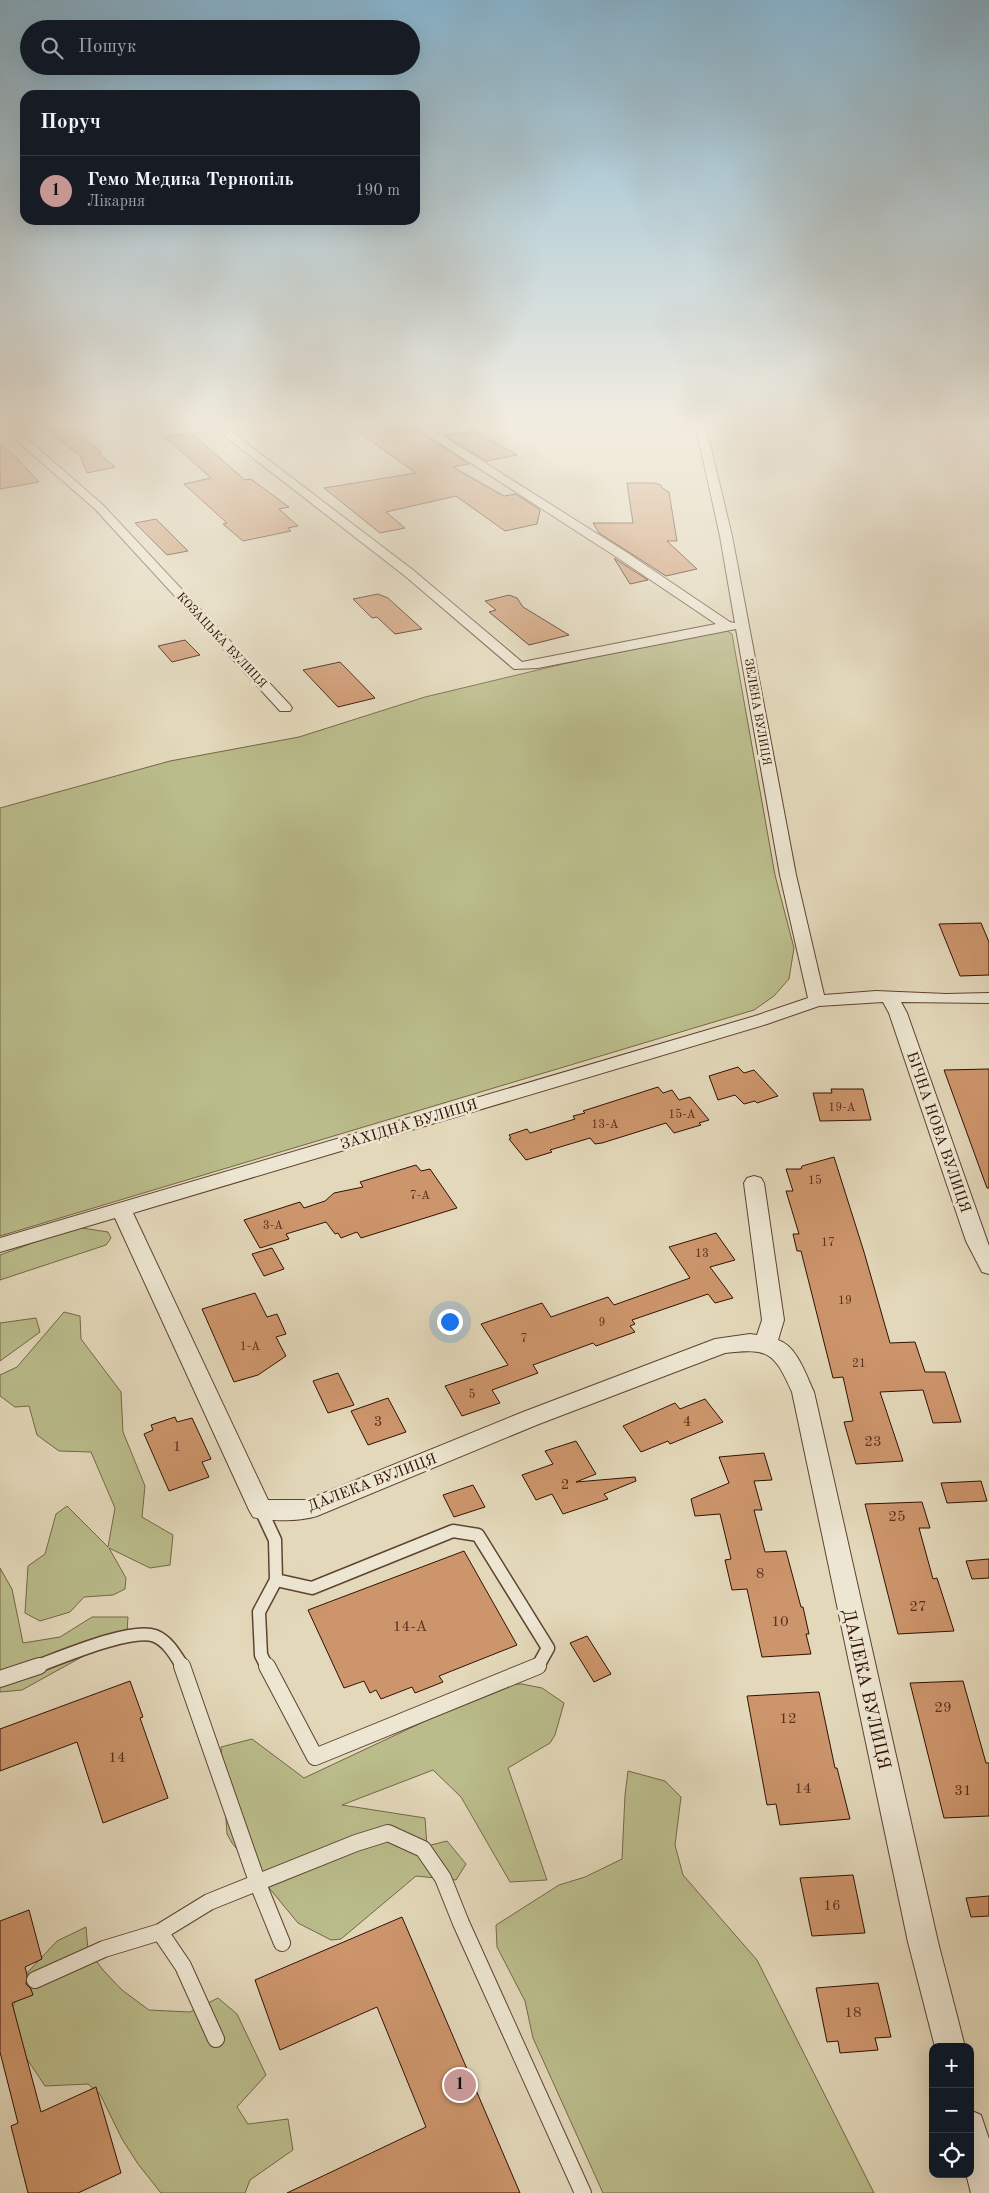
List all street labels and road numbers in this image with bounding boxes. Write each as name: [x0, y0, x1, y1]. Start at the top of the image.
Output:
street label: КОЗАЦЬКА ВУЛИЦЯ: [174, 591, 268, 691]
street label: ЗЕЛЕНА ВУЛИЦЯ: [742, 658, 772, 767]
street label: БІЧНА НОВА ВУЛИЦЯ: [903, 1050, 972, 1215]
street label: ЗАХІДНА ВУЛИЦЯ: [339, 1097, 480, 1153]
street label: ДАЛЕКА ВУЛИЦЯ: [306, 1452, 439, 1515]
street label: ДАЛЕКА ВУЛИЦЯ: [839, 1607, 893, 1771]

